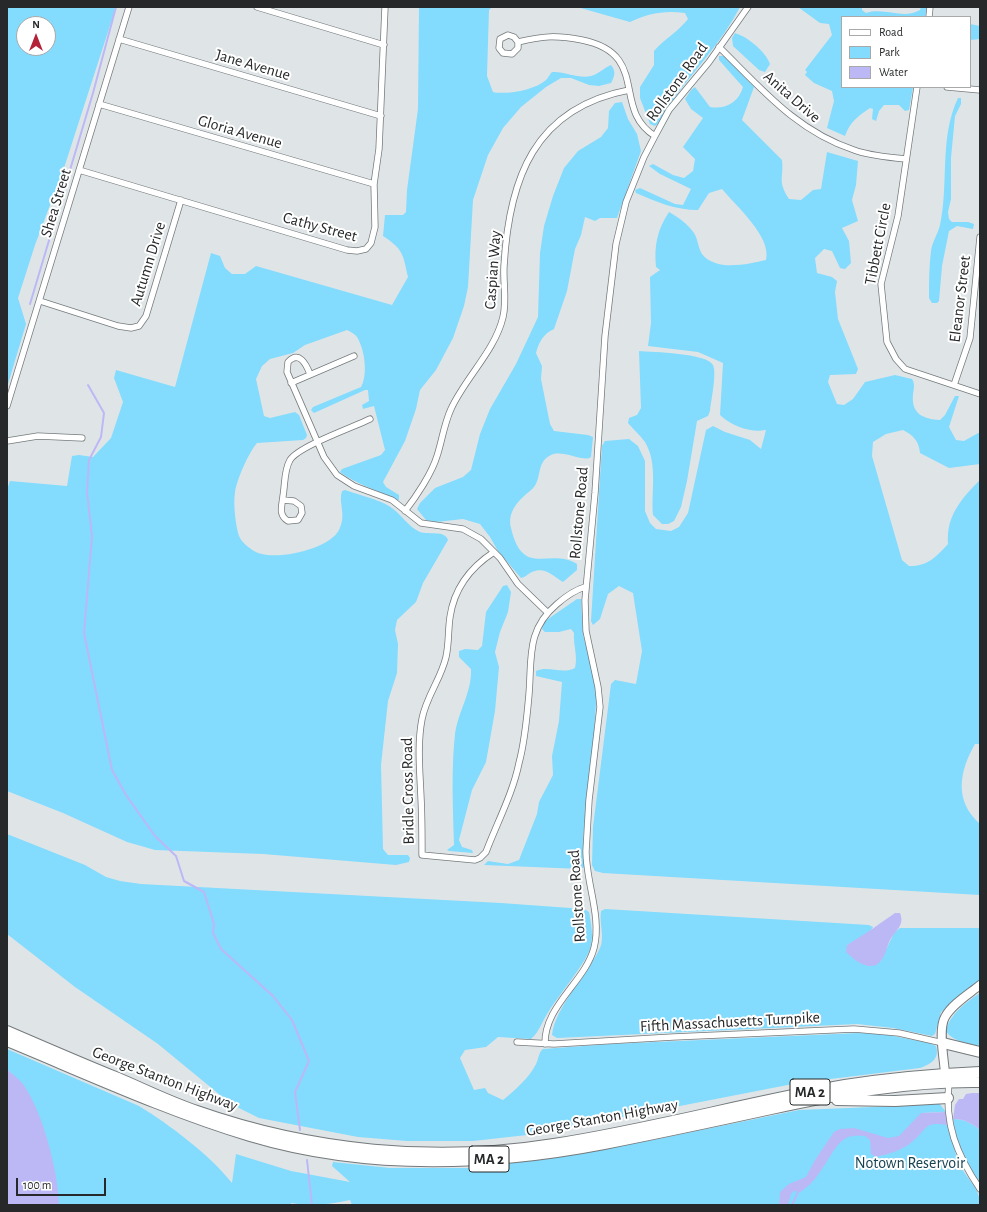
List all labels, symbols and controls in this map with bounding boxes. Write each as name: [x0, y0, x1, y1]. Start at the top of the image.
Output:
north arrow: [16, 16, 56, 56]
legend: [841, 16, 971, 88]
text: N: [32, 19, 40, 30]
text: Road: [879, 26, 903, 38]
street label: Rollstone Road: [642, 39, 712, 125]
street label: Jane Avenue: [213, 45, 293, 85]
text: Park: [879, 46, 900, 58]
text: Water: [879, 66, 908, 78]
street label: Anita Drive: [759, 67, 825, 127]
street label: Gloria Avenue: [196, 111, 284, 153]
street label: Shea Street: [36, 166, 76, 240]
street label: Tibbett Circle: [861, 201, 895, 287]
street label: Cathy Street: [281, 208, 359, 246]
street label: Autumn Drive: [126, 220, 170, 308]
street label: Caspian Way: [481, 230, 505, 310]
street label: Eleanor Street: [945, 254, 975, 344]
street label: Rollstone Road: [565, 466, 593, 560]
street label: Bridle Cross Road: [397, 737, 419, 845]
street label: Rollstone Road: [564, 849, 590, 943]
street label: Fifth Massachusetts Turnpike: [640, 1008, 820, 1036]
street label: George Stanton Highway: [90, 1042, 240, 1116]
road number: MA 2: [790, 1079, 830, 1105]
street label: George Stanton Highway: [524, 1095, 680, 1141]
road number: MA 2: [469, 1146, 509, 1172]
park label: Notown Reservoir: [855, 1153, 965, 1173]
scale bar: [18, 1170, 108, 1196]
text: 100 m: [23, 1179, 51, 1191]

